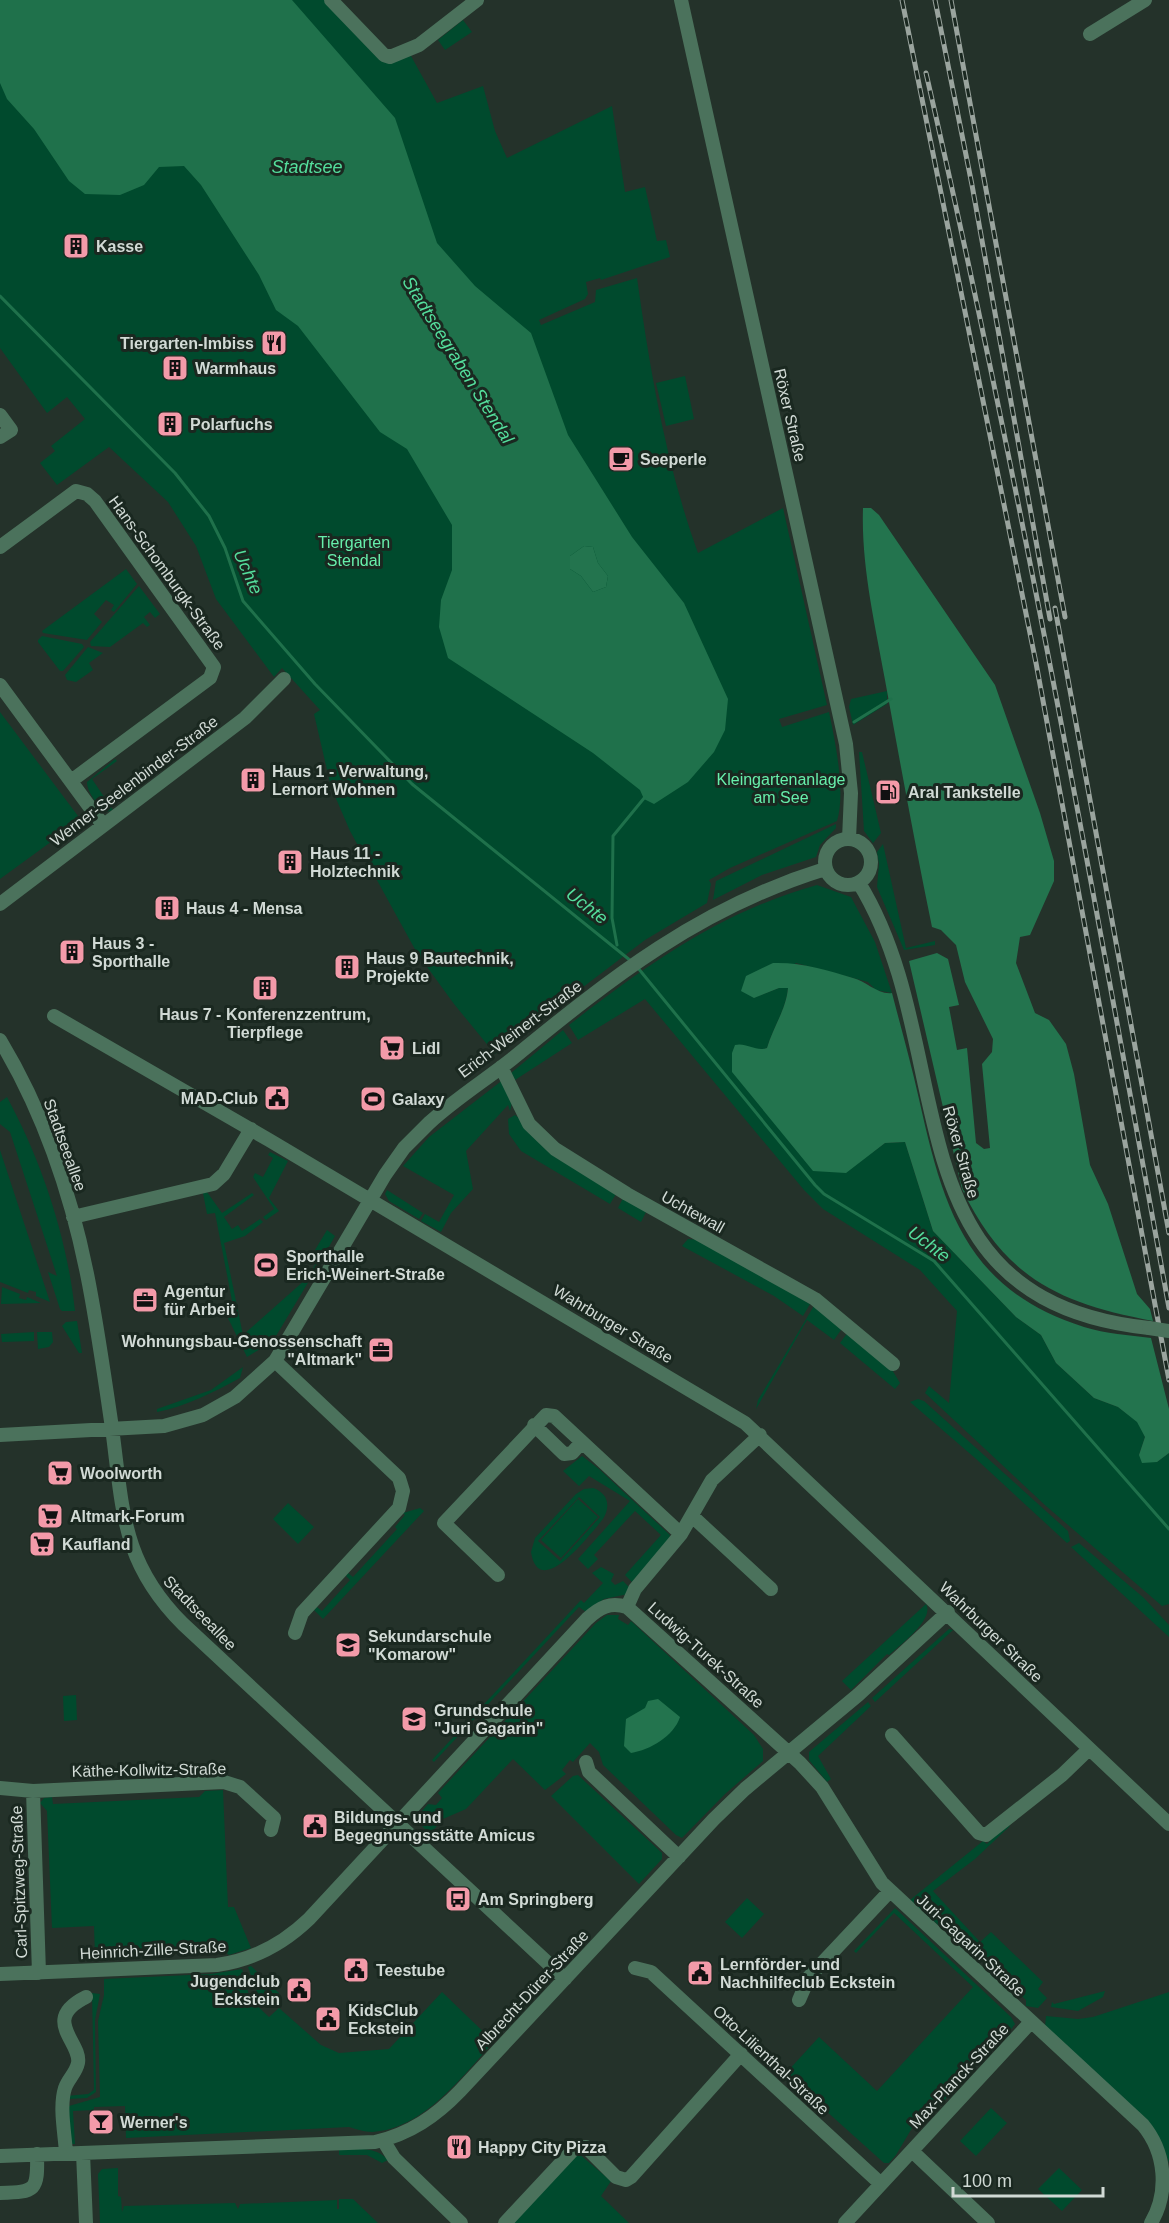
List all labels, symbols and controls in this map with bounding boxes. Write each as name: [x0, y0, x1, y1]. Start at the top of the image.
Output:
water label: Stadtsee: [271, 157, 343, 177]
building icon: Kasse: [61, 231, 91, 261]
place label: Kasse: [96, 238, 143, 255]
water label: Stadtseegraben Stendal: [398, 273, 518, 448]
restaurant icon: Tiergarten-Imbiss: [259, 328, 289, 358]
place label: Tiergarten-Imbiss: [120, 335, 254, 352]
building icon: Warmhaus: [160, 353, 190, 383]
place label: Warmhaus: [195, 360, 276, 377]
street label: Röxer Straße: [771, 367, 809, 463]
building icon: Polarfuchs: [155, 409, 185, 439]
place label: Polarfuchs: [190, 416, 273, 433]
cafe icon: Seeperle: [606, 444, 636, 474]
place label: Seeperle: [640, 451, 707, 468]
street label: Hans-Schomburgk-Straße: [106, 493, 229, 653]
park label: Tiergarten Stendal: [318, 534, 390, 569]
water label: Uchte: [229, 546, 267, 598]
street label: Werner-Seelenbinder-Straße: [47, 712, 221, 850]
place label: Haus 1 - Verwaltung, Lernort Wohnen: [272, 763, 428, 798]
building icon: Haus 1 - Verwaltung, Lernort Wohnen: [238, 765, 268, 795]
park label: Kleingartenanlage am See: [717, 771, 846, 806]
fuel station icon: Aral Tankstelle: [873, 777, 903, 807]
place label: Aral Tankstelle: [908, 784, 1021, 801]
place label: Haus 11 - Holztechnik: [310, 845, 400, 880]
building icon: Haus 11 - Holztechnik: [275, 847, 305, 877]
water label: Uchte: [562, 884, 612, 928]
building icon: Haus 4 - Mensa: [152, 893, 182, 923]
place label: Haus 4 - Mensa: [186, 900, 303, 917]
place label: Haus 3 - Sporthalle: [92, 935, 170, 970]
building icon: Haus 3 - Sporthalle: [57, 937, 87, 967]
place label: Haus 9 Bautechnik, Projekte: [366, 950, 514, 985]
building icon: Haus 9 Bautechnik, Projekte: [332, 952, 362, 982]
building icon: Haus 7 - Konferenzzentrum, Tierpflege: [250, 973, 280, 1003]
street label: Erich-Weinert-Straße: [455, 977, 585, 1081]
place label: Haus 7 - Konferenzzentrum, Tierpflege: [159, 1006, 371, 1041]
supermarket icon: Lidl: [377, 1033, 407, 1063]
place label: Lidl: [412, 1040, 440, 1057]
public building icon: MAD-Club: [262, 1083, 292, 1113]
sports icon: Galaxy: [358, 1084, 388, 1114]
place label: MAD-Club: [181, 1090, 258, 1107]
place label: Galaxy: [392, 1091, 445, 1108]
street label: Stadtseeallee: [40, 1097, 90, 1194]
street label: Röxer Straße: [940, 1104, 982, 1200]
street label: Uchtewall: [659, 1188, 727, 1236]
water label: Uchte: [904, 1222, 954, 1266]
place label: Sporthalle Erich-Weinert-Straße: [286, 1248, 445, 1283]
sports icon: Sporthalle Erich-Weinert-Straße: [251, 1250, 281, 1280]
street label: Wahrburger Straße: [550, 1282, 676, 1366]
place label: Agentur für Arbeit: [164, 1283, 236, 1318]
office icon: Agentur für Arbeit: [130, 1285, 160, 1315]
place label: Wohnungsbau-Genossenschaft "Altmark": [121, 1333, 363, 1368]
office icon: Wohnungsbau-Genossenschaft "Altmark": [366, 1335, 396, 1365]
supermarket icon: Woolworth: [45, 1458, 75, 1488]
place label: Woolworth: [80, 1465, 162, 1482]
supermarket icon: Altmark-Forum: [35, 1501, 65, 1531]
place label: Altmark-Forum: [70, 1508, 185, 1525]
supermarket icon: Kaufland: [27, 1529, 57, 1559]
place label: Kaufland: [62, 1536, 130, 1553]
street label: Stadtseeallee: [160, 1572, 240, 1654]
street label: Wahrburger Straße: [936, 1579, 1046, 1686]
street label: Ludwig-Turek-Straße: [645, 1599, 767, 1711]
place label: Sekundarschule "Komarow": [368, 1628, 492, 1663]
school or university icon: Sekundarschule "Komarow": [333, 1630, 363, 1660]
place label: Grundschule "Juri Gagarin": [434, 1702, 543, 1737]
school or university icon: Grundschule "Juri Gagarin": [399, 1704, 429, 1734]
street label: Käthe-Kollwitz-Straße: [72, 1760, 227, 1780]
street label: Carl-Spitzweg-Straße: [8, 1805, 30, 1959]
place label: Bildungs- und Begegnungsstätte Amicus: [334, 1809, 535, 1844]
public building icon: Bildungs- und Begegnungsstätte Amicus: [300, 1811, 330, 1841]
bus stop icon: Am Springberg: [443, 1884, 473, 1914]
place label: Am Springberg: [478, 1891, 594, 1908]
street label: Juri-Gagarin-Straße: [914, 1891, 1029, 1999]
street label: Albrecht-Dürer-Straße: [472, 1927, 592, 2053]
street label: Heinrich-Zille-Straße: [79, 1938, 227, 1962]
public building icon: Teestube: [341, 1955, 371, 1985]
place label: Lernförder- und Nachhilfeclub Eckstein: [720, 1956, 895, 1991]
public building icon: Lernförder- und Nachhilfeclub Eckstein: [685, 1958, 715, 1988]
place label: Teestube: [376, 1962, 445, 1979]
place label: Jugendclub Eckstein: [190, 1973, 280, 2008]
public building icon: Jugendclub Eckstein: [284, 1975, 314, 2005]
place label: KidsClub Eckstein: [348, 2002, 418, 2037]
street label: Otto-Lilienthal-Straße: [710, 2002, 832, 2118]
public building icon: KidsClub Eckstein: [313, 2004, 343, 2034]
street label: Max-Planck-Straße: [906, 2020, 1012, 2132]
bar icon: Werner's: [86, 2107, 116, 2137]
place label: Werner's: [120, 2114, 188, 2131]
restaurant icon: Happy City Pizza: [444, 2132, 474, 2162]
place label: Happy City Pizza: [478, 2139, 606, 2156]
scale bar: [953, 2160, 1103, 2198]
text: 100 m: [962, 2171, 1012, 2191]

